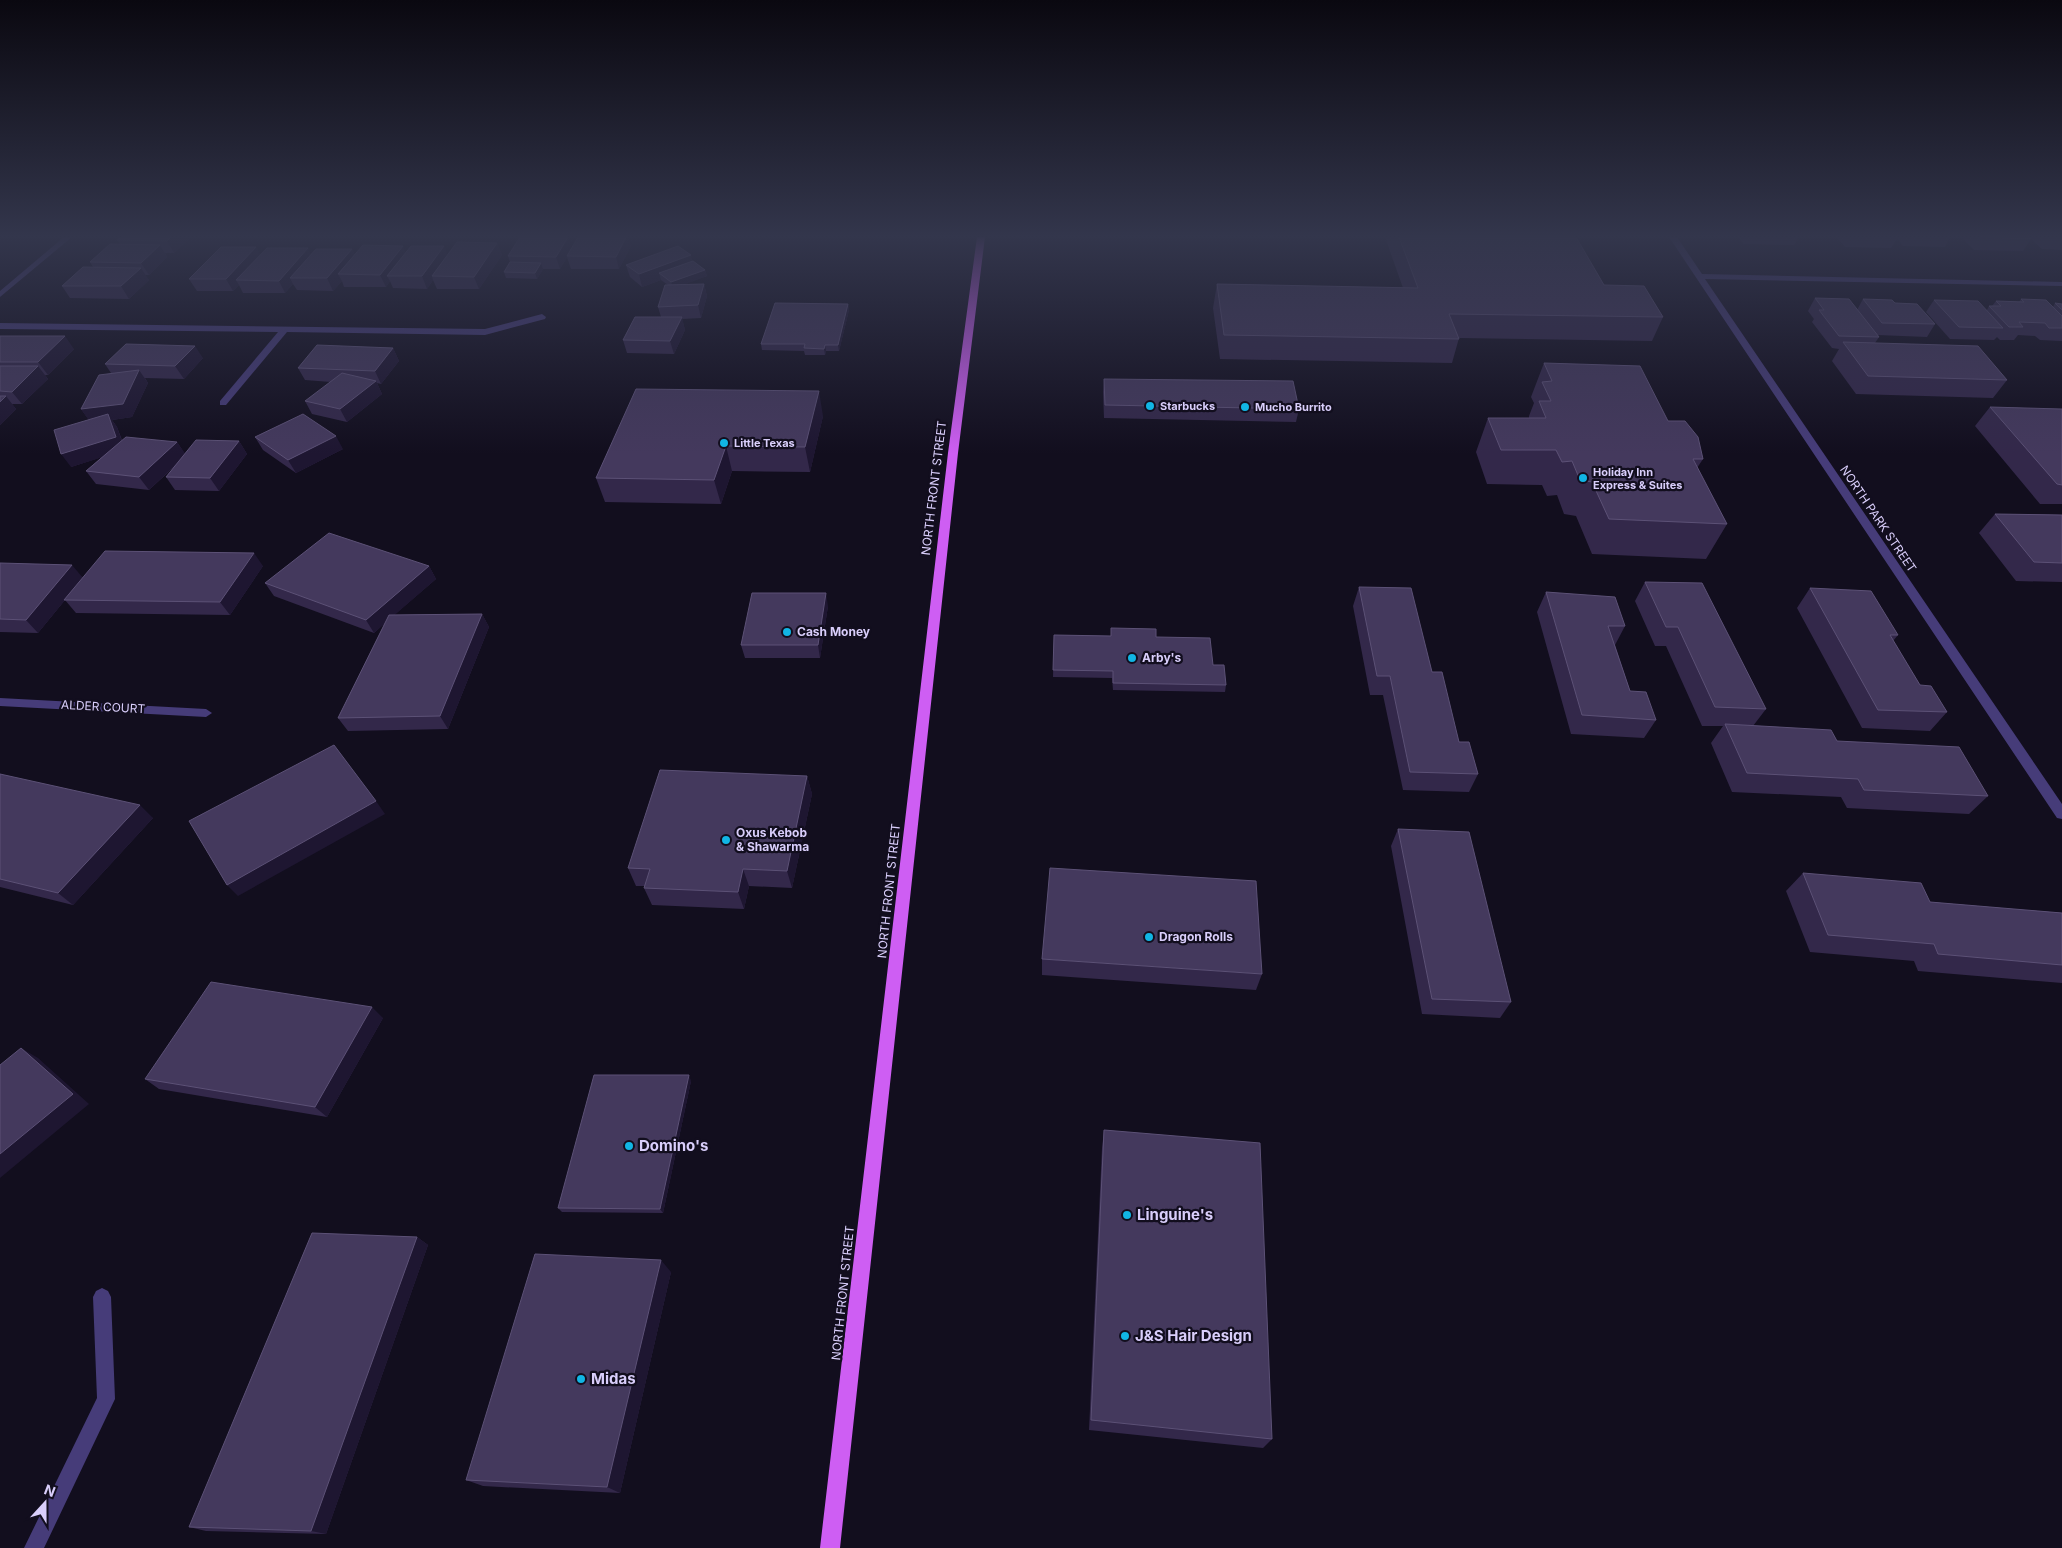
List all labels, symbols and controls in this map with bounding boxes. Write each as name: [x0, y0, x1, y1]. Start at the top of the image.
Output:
place label: Starbucks: [1160, 399, 1215, 413]
marker: Starbucks: [1144, 400, 1156, 412]
place label: Mucho Burrito: [1255, 400, 1332, 414]
marker: Mucho Burrito: [1239, 401, 1251, 413]
street label: NORTH FRONT STREET: [918, 420, 949, 556]
place label: Little Texas: [734, 436, 795, 450]
marker: Little Texas: [718, 437, 730, 449]
street label: NORTH PARK STREET: [1837, 462, 1920, 575]
place label: Holiday Inn Express & Suites: [1593, 465, 1682, 492]
marker: Holiday Inn Express & Suites: [1577, 472, 1589, 484]
place label: Cash Money: [797, 624, 871, 639]
marker: Cash Money: [781, 626, 793, 638]
place label: Arby's: [1142, 650, 1182, 665]
marker: Arby's: [1126, 652, 1138, 664]
street label: ALDER COURT: [61, 697, 146, 716]
street label: NORTH FRONT STREET: [874, 823, 903, 959]
place label: Oxus Kebob & Shawarma: [736, 825, 809, 854]
marker: Oxus Kebob & Shawarma: [720, 834, 732, 846]
place label: Dragon Rolls: [1159, 929, 1233, 944]
marker: Dragon Rolls: [1143, 931, 1155, 943]
place label: Domino's: [639, 1136, 708, 1155]
marker: Domino's: [623, 1140, 635, 1152]
place label: Linguine's: [1137, 1205, 1213, 1224]
marker: Linguine's: [1121, 1209, 1133, 1221]
street label: NORTH FRONT STREET: [828, 1225, 857, 1361]
place label: J&S Hair Design: [1135, 1326, 1252, 1345]
marker: J&S Hair Design: [1119, 1330, 1131, 1342]
place label: Midas: [591, 1369, 636, 1388]
marker: Midas: [575, 1373, 587, 1385]
north arrow: [20, 1478, 70, 1528]
text: N: [42, 1481, 58, 1500]

